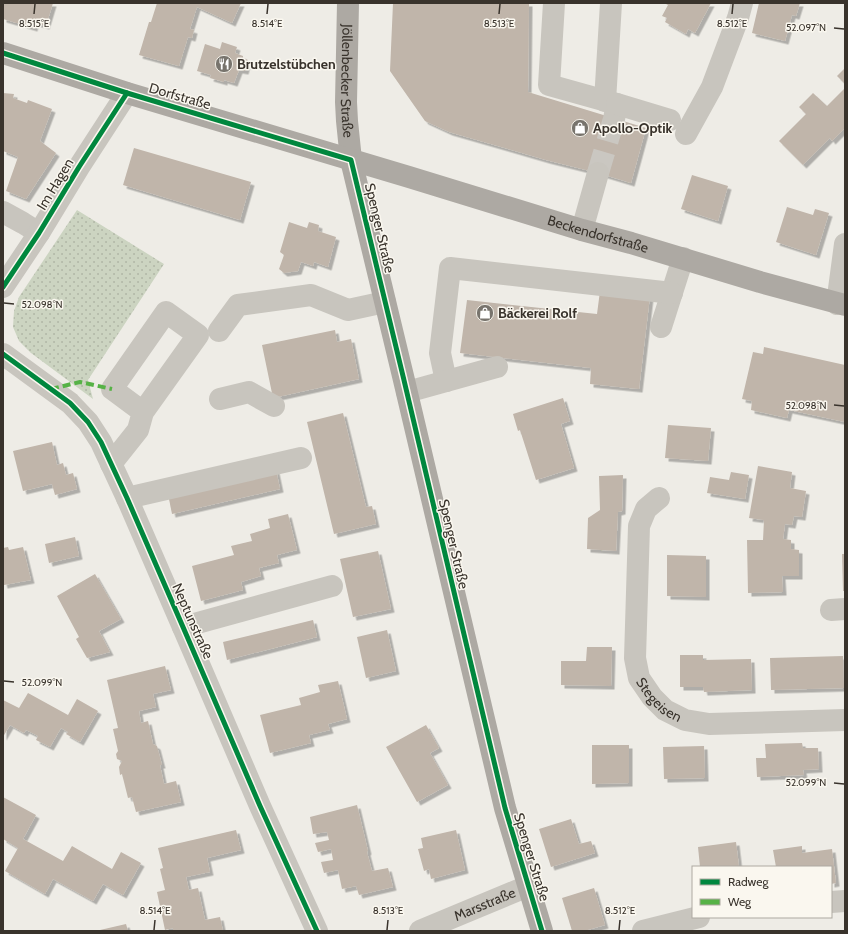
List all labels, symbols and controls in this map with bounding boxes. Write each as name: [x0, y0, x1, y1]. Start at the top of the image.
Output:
text: 8.515°E: [19, 17, 50, 30]
text: 8.514°E: [252, 17, 283, 30]
text: 8.513°E: [484, 17, 515, 30]
text: 8.512°E: [717, 17, 748, 30]
text: 52.097°N: [786, 21, 826, 34]
street label: Jöllenbecker Straße: [337, 23, 358, 139]
restaurant icon: Brutzelstübchen: [214, 54, 234, 74]
place label: Brutzelstübchen: [237, 55, 336, 73]
street label: Dorfstraße: [147, 79, 213, 113]
shop icon: Apollo-Optik: [570, 118, 590, 138]
place label: Apollo-Optik: [593, 119, 673, 137]
street label: Im Hagen: [33, 155, 78, 213]
street label: Spenger Straße: [361, 181, 399, 275]
street label: Beckendorfstraße: [545, 211, 651, 257]
text: 52.098°N: [21, 298, 63, 311]
shop icon: Bäckerei Rolf: [475, 303, 495, 323]
place label: Bäckerei Rolf: [498, 304, 577, 322]
text: 52.098°N: [785, 399, 827, 412]
street label: Spenger Straße: [435, 497, 473, 591]
street label: Neptunstraße: [168, 580, 218, 662]
street label: Stegeisen: [632, 674, 685, 726]
text: 52.099°N: [22, 676, 62, 689]
text: 52.099°N: [786, 776, 826, 789]
street label: Spenger Straße: [510, 811, 554, 903]
legend: [692, 866, 832, 918]
text: Radweg: [728, 874, 769, 889]
street label: Marsstraße: [451, 883, 518, 925]
text: Weg: [728, 894, 752, 909]
text: 8.514°E: [140, 904, 171, 917]
text: 8.513°E: [373, 904, 404, 917]
text: 8.512°E: [605, 904, 636, 917]

